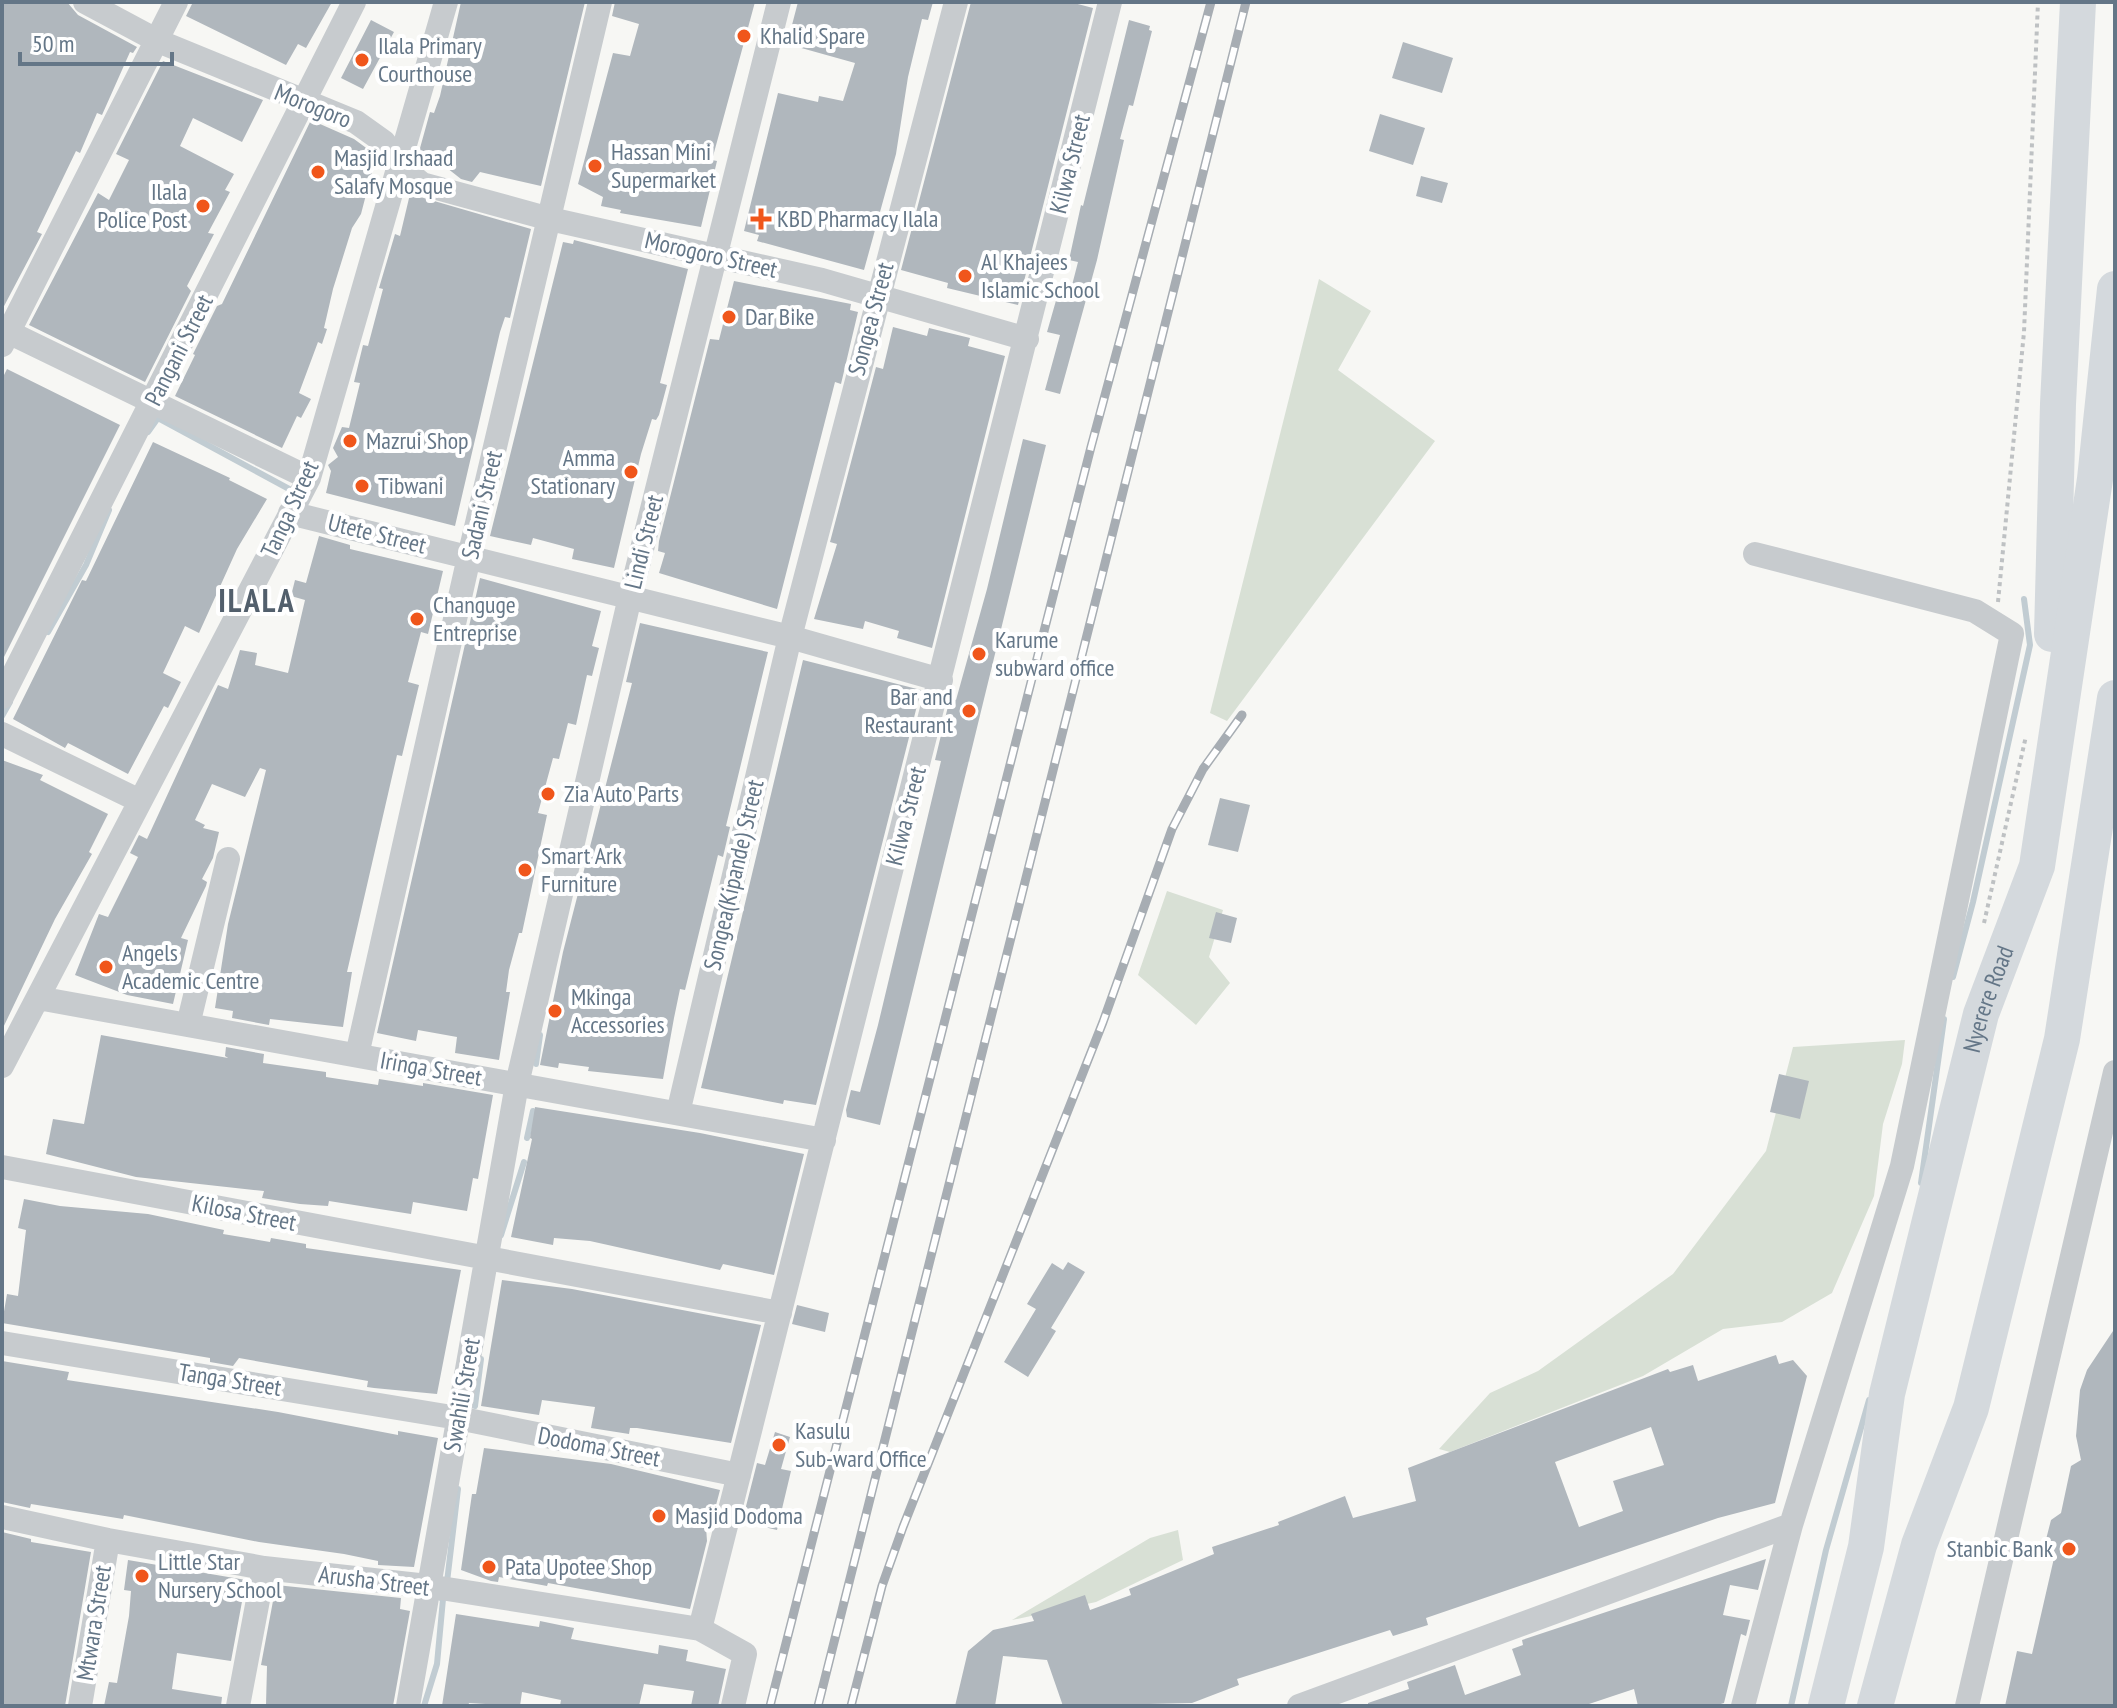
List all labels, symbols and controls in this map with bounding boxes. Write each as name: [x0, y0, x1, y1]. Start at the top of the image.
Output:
scale bar: [20, 16, 172, 66]
place label: Khalid Spare: [760, 20, 865, 51]
marker: Khalid Spare: [735, 27, 753, 45]
text: 50 m: [32, 28, 74, 59]
place label: Ilala Primary Courthouse: [378, 30, 482, 89]
marker: Ilala Primary Courthouse: [353, 51, 371, 69]
street label: Morogoro: [270, 76, 356, 135]
street label: Kilwa Street: [1042, 111, 1097, 217]
place label: Hassan Mini Supermarket: [611, 136, 716, 195]
place label: Masjid Irshaad Salafy Mosque: [334, 142, 453, 201]
marker: Hassan Mini Supermarket: [586, 157, 604, 175]
marker: Masjid Irshaad Salafy Mosque: [309, 163, 327, 181]
place label: Ilala Police Post: [97, 176, 187, 235]
marker: Ilala Police Post: [194, 197, 212, 215]
place label: KBD Pharmacy Ilala: [777, 203, 938, 234]
marker: KBD Pharmacy Ilala: [752, 210, 770, 228]
street label: Morogoro Street: [642, 224, 781, 285]
place label: Al Khajees Islamic School: [981, 246, 1100, 305]
street label: Songea Street: [841, 259, 901, 379]
marker: Al Khajees Islamic School: [956, 267, 974, 285]
street label: Pangani Street: [137, 289, 220, 411]
place label: Dar Bike: [745, 301, 814, 332]
marker: Dar Bike: [720, 308, 738, 326]
place label: Mazrui Shop: [366, 425, 468, 456]
marker: Mazrui Shop: [341, 432, 359, 450]
place label: Amma Stationary: [531, 442, 615, 501]
street label: Sadani Street: [454, 447, 509, 562]
street label: Tanga Street: [254, 455, 326, 562]
marker: Amma Stationary: [622, 463, 640, 481]
place label: Tibwani: [378, 470, 444, 501]
marker: Tibwani: [353, 477, 371, 495]
street label: Lindi Street: [617, 491, 670, 592]
street label: Utete Street: [325, 506, 430, 561]
district label: ILALA: [218, 579, 296, 621]
place label: Changuge Entreprise: [433, 589, 517, 648]
marker: Changuge Entreprise: [408, 610, 426, 628]
place label: Karume subward office: [995, 624, 1114, 683]
marker: Karume subward office: [970, 645, 988, 663]
place label: Bar and Restaurant: [864, 681, 953, 740]
marker: Bar and Restaurant: [960, 702, 978, 720]
street label: Kilwa Street: [878, 763, 933, 869]
street label: Songea(Kipande) Street: [696, 776, 771, 973]
place label: Zia Auto Parts: [564, 778, 679, 809]
marker: Zia Auto Parts: [539, 785, 557, 803]
place label: Smart Ark Furniture: [541, 840, 623, 899]
marker: Smart Ark Furniture: [516, 861, 534, 879]
place label: Angels Academic Centre: [122, 937, 259, 996]
street label: Nyerere Road: [1956, 941, 2020, 1056]
marker: Angels Academic Centre: [97, 958, 115, 976]
place label: Mkinga Accessories: [571, 981, 665, 1040]
marker: Mkinga Accessories: [546, 1002, 564, 1020]
street label: Iringa Street: [378, 1044, 485, 1093]
street label: Kilosa Street: [189, 1187, 299, 1238]
street label: Swahili Street: [436, 1335, 487, 1454]
street label: Tanga Street: [177, 1356, 284, 1403]
place label: Kasulu Sub-ward Office: [795, 1415, 927, 1474]
street label: Dodoma Street: [535, 1419, 663, 1474]
marker: Kasulu Sub-ward Office: [770, 1436, 788, 1454]
place label: Masjid Dodoma: [675, 1500, 803, 1531]
marker: Masjid Dodoma: [650, 1507, 668, 1525]
place label: Stanbic Bank: [1946, 1533, 2054, 1564]
marker: Stanbic Bank: [2060, 1540, 2078, 1558]
place label: Little Star Nursery School: [158, 1546, 282, 1605]
place label: Pata Upotee Shop: [505, 1551, 652, 1582]
street label: Arusha Street: [317, 1558, 432, 1603]
marker: Pata Upotee Shop: [480, 1558, 498, 1576]
street label: Mtwara Street: [69, 1563, 118, 1683]
marker: Little Star Nursery School: [133, 1567, 151, 1585]

